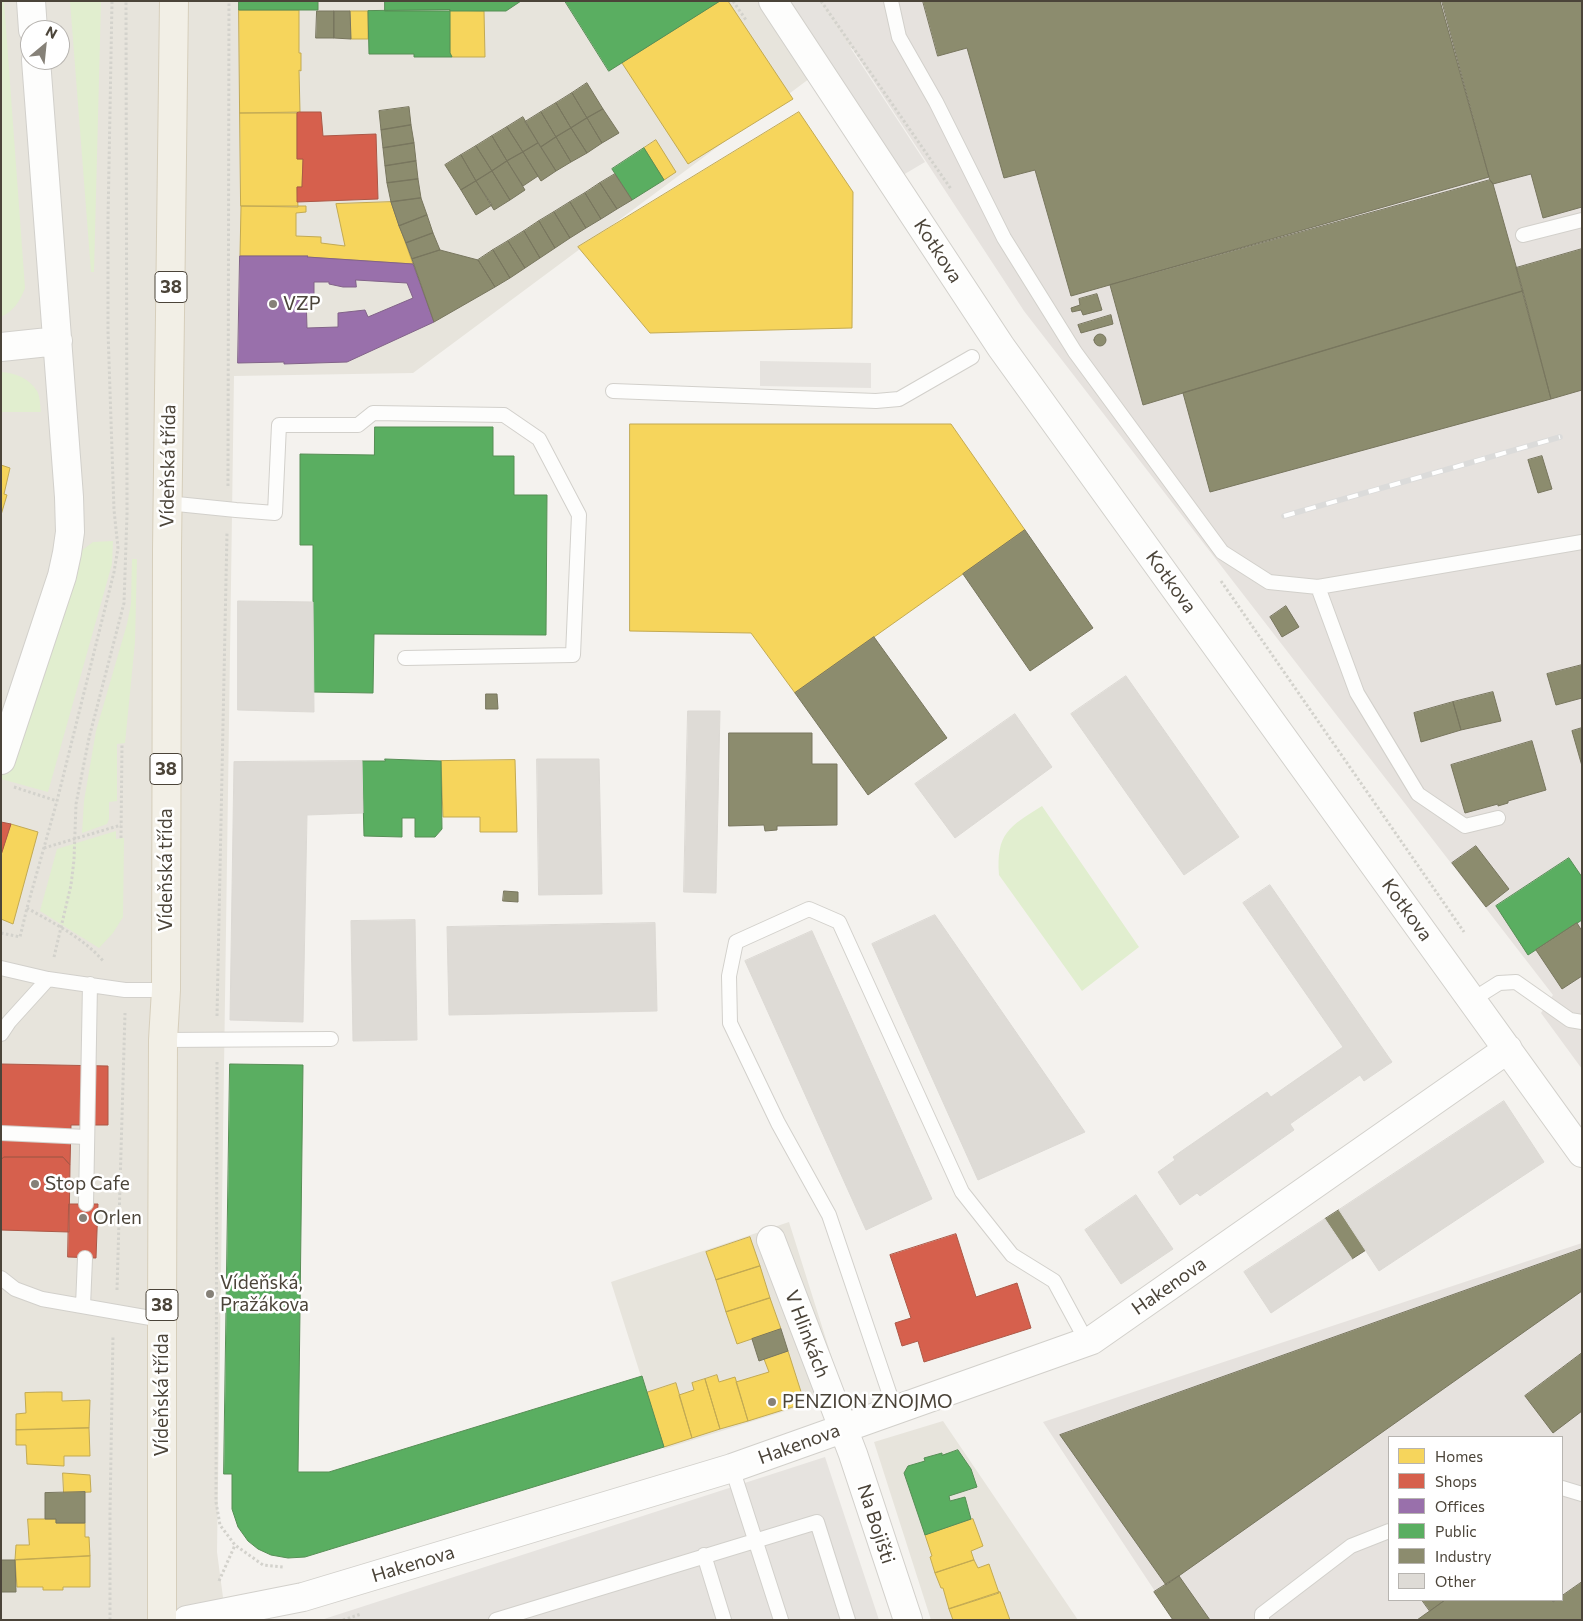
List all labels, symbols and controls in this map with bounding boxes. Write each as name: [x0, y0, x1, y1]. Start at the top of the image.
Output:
north arrow: [20, 20, 70, 70]
text: N: [43, 22, 60, 42]
street label: Kotkova: [909, 215, 967, 287]
road number: 38: [155, 272, 187, 302]
place label: VZP: [283, 293, 321, 315]
marker: VZP: [267, 298, 279, 310]
street label: Vídeňská třída: [156, 404, 180, 528]
street label: Kotkova: [1141, 546, 1201, 618]
road number: 38: [150, 754, 182, 784]
street label: Vídeňská třída: [155, 808, 177, 932]
street label: Kotkova: [1377, 874, 1437, 946]
place label: Stop Cafe: [45, 1173, 130, 1195]
marker: Stop Cafe: [29, 1178, 41, 1190]
place label: Orlen: [93, 1207, 142, 1229]
marker: Orlen: [77, 1212, 89, 1224]
street label: Hakenova: [1127, 1252, 1211, 1320]
place label: Vídeňská, Pražákova: [220, 1272, 309, 1316]
street label: V Hlinkách: [780, 1287, 834, 1381]
marker: Vídeňská, Pražákova: [204, 1288, 216, 1300]
road number: 38: [146, 1290, 178, 1320]
street label: Vídeňská třída: [151, 1333, 173, 1457]
place label: PENZION ZNOJMO: [782, 1391, 953, 1413]
marker: PENZION ZNOJMO: [766, 1396, 778, 1408]
street label: Hakenova: [755, 1419, 843, 1469]
legend: [1388, 1436, 1563, 1601]
text: Homes: [1435, 1447, 1483, 1465]
text: Shops: [1435, 1472, 1477, 1490]
street label: Na Bojišti: [852, 1481, 900, 1567]
text: Offices: [1435, 1497, 1485, 1515]
text: Public: [1435, 1522, 1477, 1540]
street label: Hakenova: [369, 1541, 457, 1587]
text: Industry: [1435, 1547, 1492, 1565]
text: Other: [1435, 1572, 1476, 1590]

